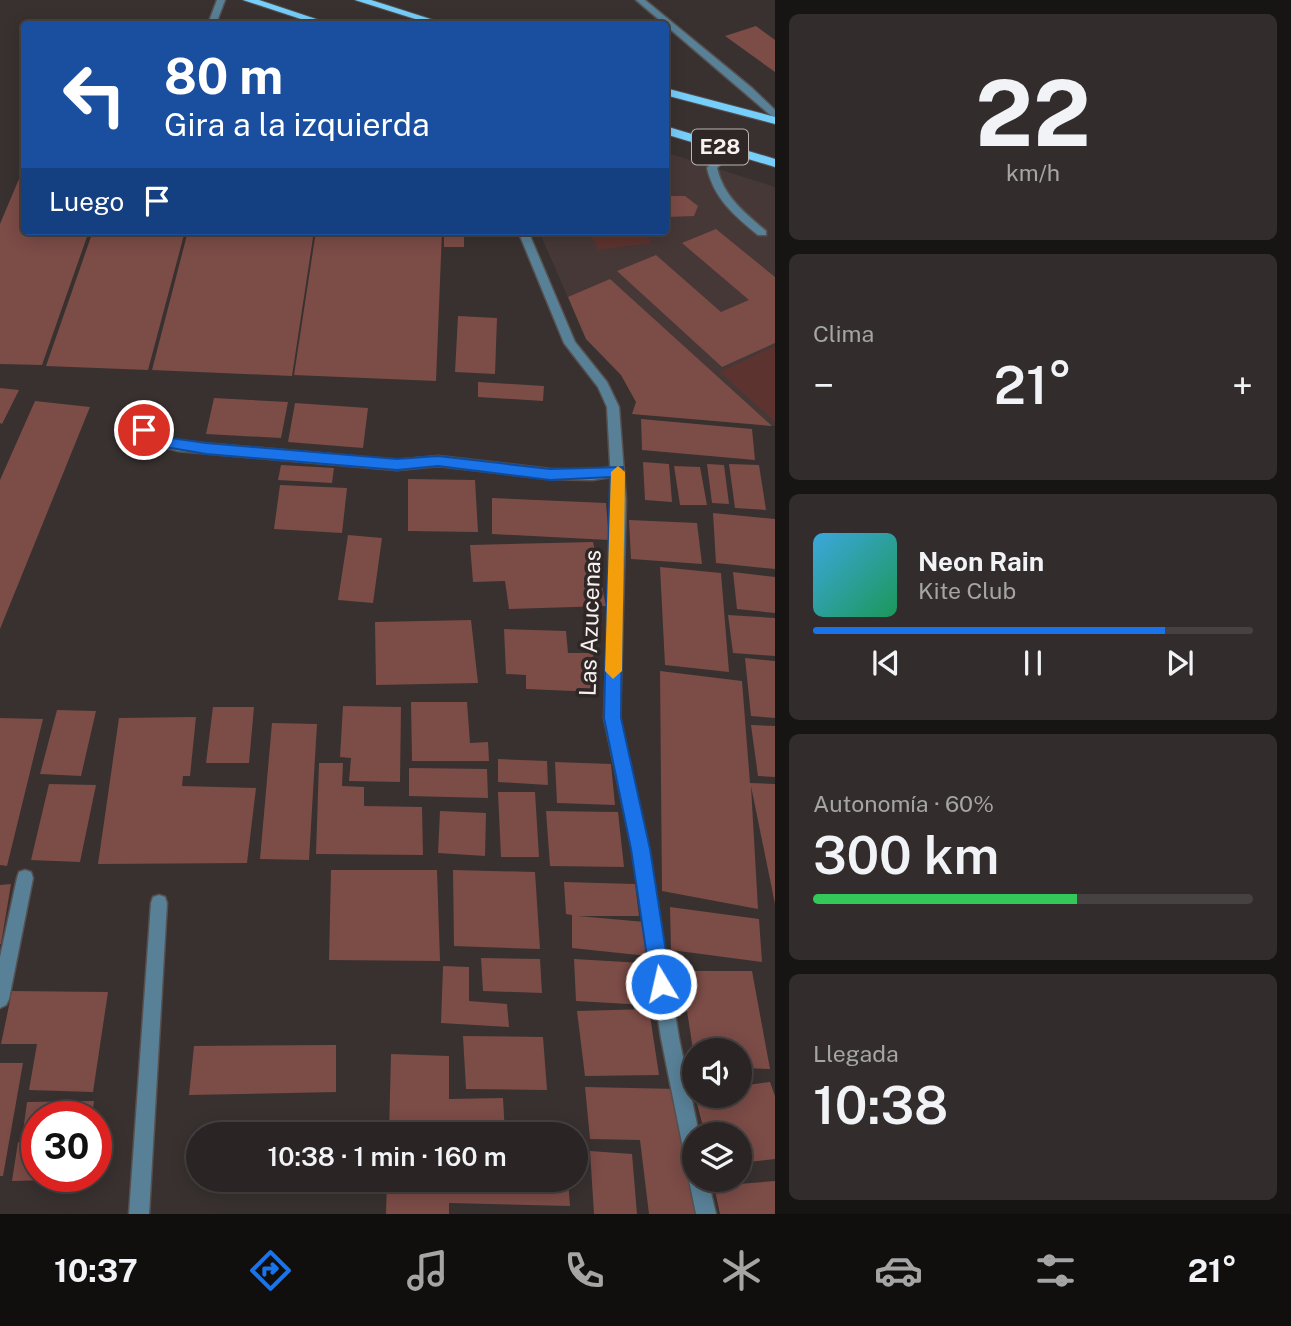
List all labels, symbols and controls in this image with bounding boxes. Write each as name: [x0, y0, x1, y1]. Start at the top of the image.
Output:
text: 80 m: [164, 47, 283, 105]
icon: left: [49, 49, 140, 140]
text: 22: [975, 60, 1091, 166]
text: Gira a la izquierda: [164, 106, 430, 143]
road number: E28: [692, 130, 748, 164]
text: km/h: [1006, 159, 1060, 186]
icon: arrive: [138, 182, 176, 220]
text: Luego: [49, 186, 124, 217]
text: Clima: [813, 320, 874, 347]
text: 21°: [994, 355, 1072, 416]
text: −: [813, 363, 834, 408]
text: +: [1232, 363, 1253, 408]
pin: [114, 400, 174, 460]
icon: arrive: [125, 411, 163, 449]
text: Neon Rain: [918, 546, 1044, 577]
street label: Las Azucenas: [573, 549, 606, 697]
text: Kite Club: [918, 577, 1016, 604]
icon: previous: [867, 644, 905, 682]
icon: pause: [1014, 644, 1052, 682]
icon: next: [1161, 644, 1199, 682]
text: Autonomía · 60%: [813, 790, 994, 817]
text: 300 km: [813, 825, 999, 886]
position arrow: [624, 947, 698, 1021]
map controls: [682, 1038, 752, 1192]
button: sound: [682, 1038, 752, 1108]
text: Llegada: [813, 1040, 899, 1067]
text: 10:38: [813, 1075, 948, 1136]
speed limit sign: 30: [21, 1101, 112, 1192]
button: layers: [682, 1122, 752, 1192]
text: 10:38 · 1 min · 160 m: [267, 1141, 507, 1172]
icon: directions: [246, 1246, 295, 1295]
icon: music: [403, 1246, 452, 1295]
icon: phone: [560, 1246, 609, 1295]
icon: climate: [717, 1246, 766, 1295]
icon: car: [874, 1246, 923, 1295]
icon: filters: [1031, 1246, 1080, 1295]
text: 10:37: [54, 1252, 138, 1289]
text: 21°: [1188, 1252, 1237, 1289]

